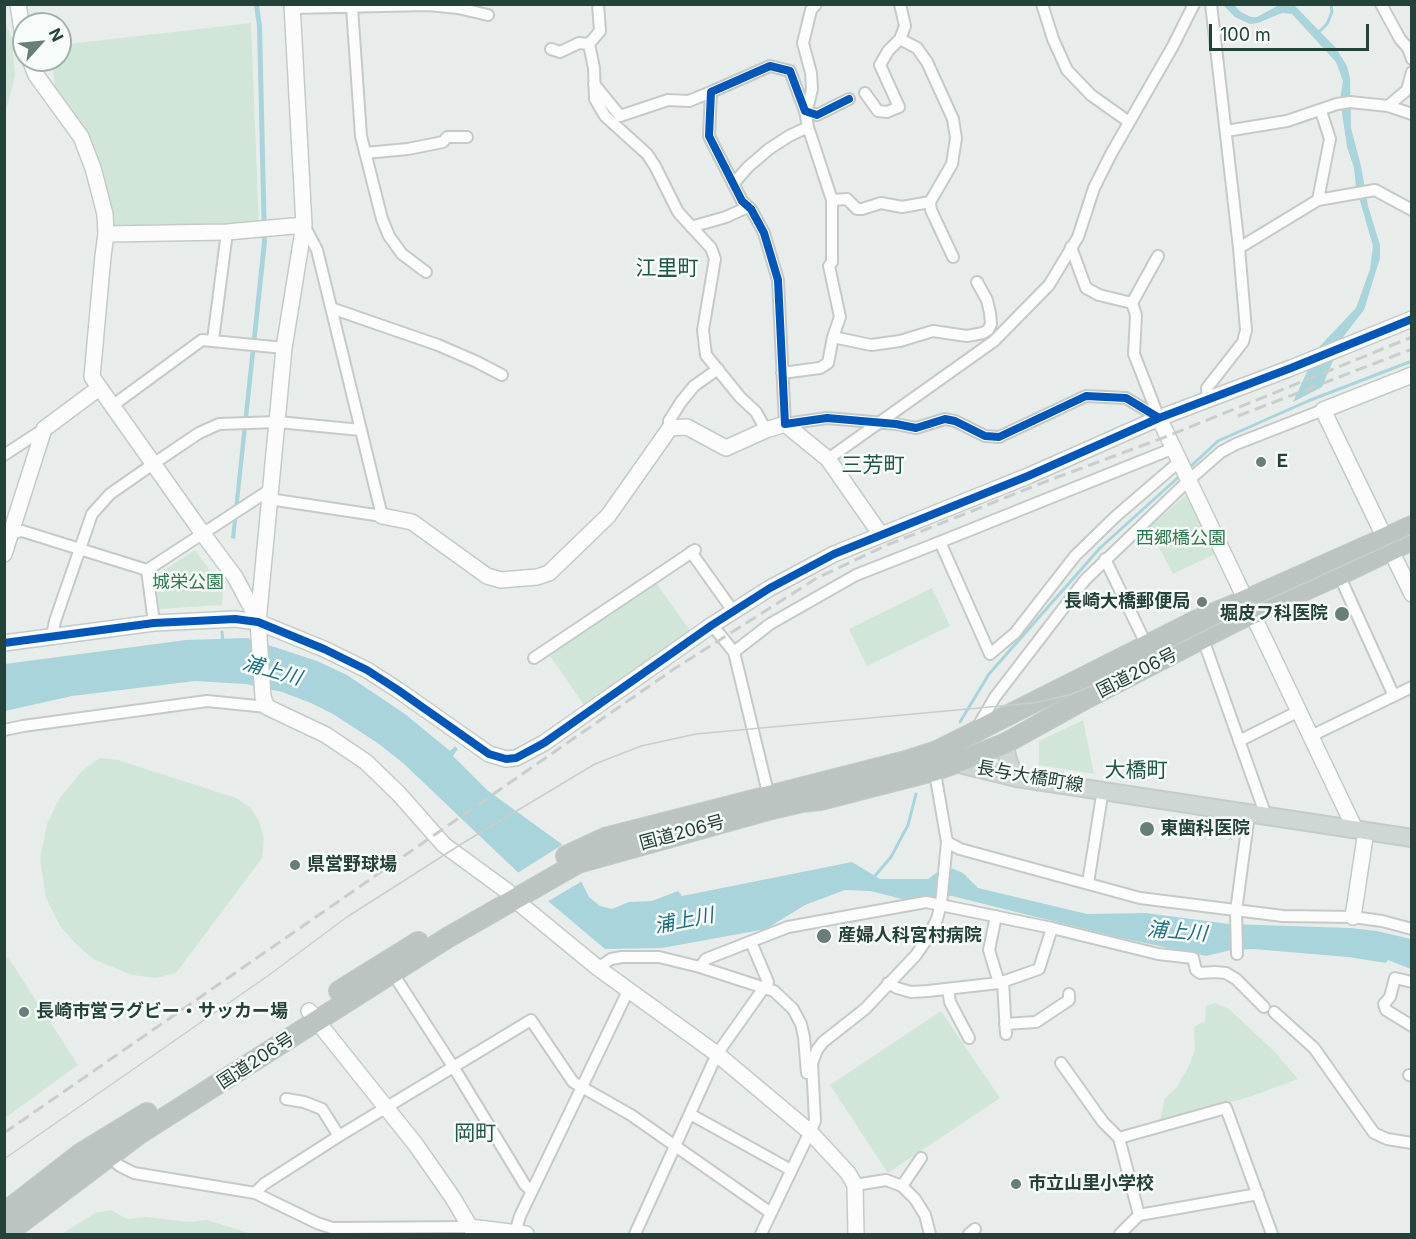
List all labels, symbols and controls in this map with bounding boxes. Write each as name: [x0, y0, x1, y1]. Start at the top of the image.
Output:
north arrow: [12, 12, 72, 72]
scale bar: [1212, 12, 1372, 50]
text: 100 m: [1220, 24, 1271, 45]
text: N: [45, 25, 68, 45]
district label: 江里町: [636, 256, 698, 282]
place label: Ｅ: [1273, 451, 1291, 473]
district label: 三芳町: [842, 453, 904, 479]
marker: Ｅ: [1254, 455, 1268, 469]
park label: 西郷橋公園: [1136, 528, 1226, 550]
park label: 城栄公園: [152, 572, 224, 594]
place label: 長崎大橋郵便局: [1064, 591, 1190, 613]
marker: 長崎大橋郵便局: [1195, 595, 1209, 609]
place label: 堀皮フ科医院: [1220, 603, 1328, 625]
marker: 堀皮フ科医院: [1333, 605, 1351, 623]
street label: 国道206号: [1093, 644, 1181, 702]
water label: 浦上川: [240, 651, 304, 691]
street label: 長与大橋町線: [975, 757, 1085, 797]
district label: 大橋町: [1105, 758, 1167, 784]
street label: 国道206号: [637, 811, 727, 855]
place label: 東歯科医院: [1160, 818, 1250, 840]
marker: 東歯科医院: [1138, 820, 1156, 838]
place label: 県営野球場: [307, 854, 397, 876]
marker: 県営野球場: [288, 858, 302, 872]
water label: 浦上川: [652, 903, 716, 939]
water label: 浦上川: [1146, 917, 1208, 947]
place label: 産婦人科宮村病院: [838, 925, 982, 947]
marker: 産婦人科宮村病院: [815, 927, 833, 945]
place label: 長崎市営ラグビー・サッカー場: [36, 1001, 288, 1023]
marker: 長崎市営ラグビー・サッカー場: [17, 1005, 31, 1019]
street label: 国道206号: [213, 1028, 299, 1094]
district label: 岡町: [454, 1121, 496, 1147]
place label: 市立山里小学校: [1028, 1173, 1154, 1195]
marker: 市立山里小学校: [1009, 1177, 1023, 1191]

